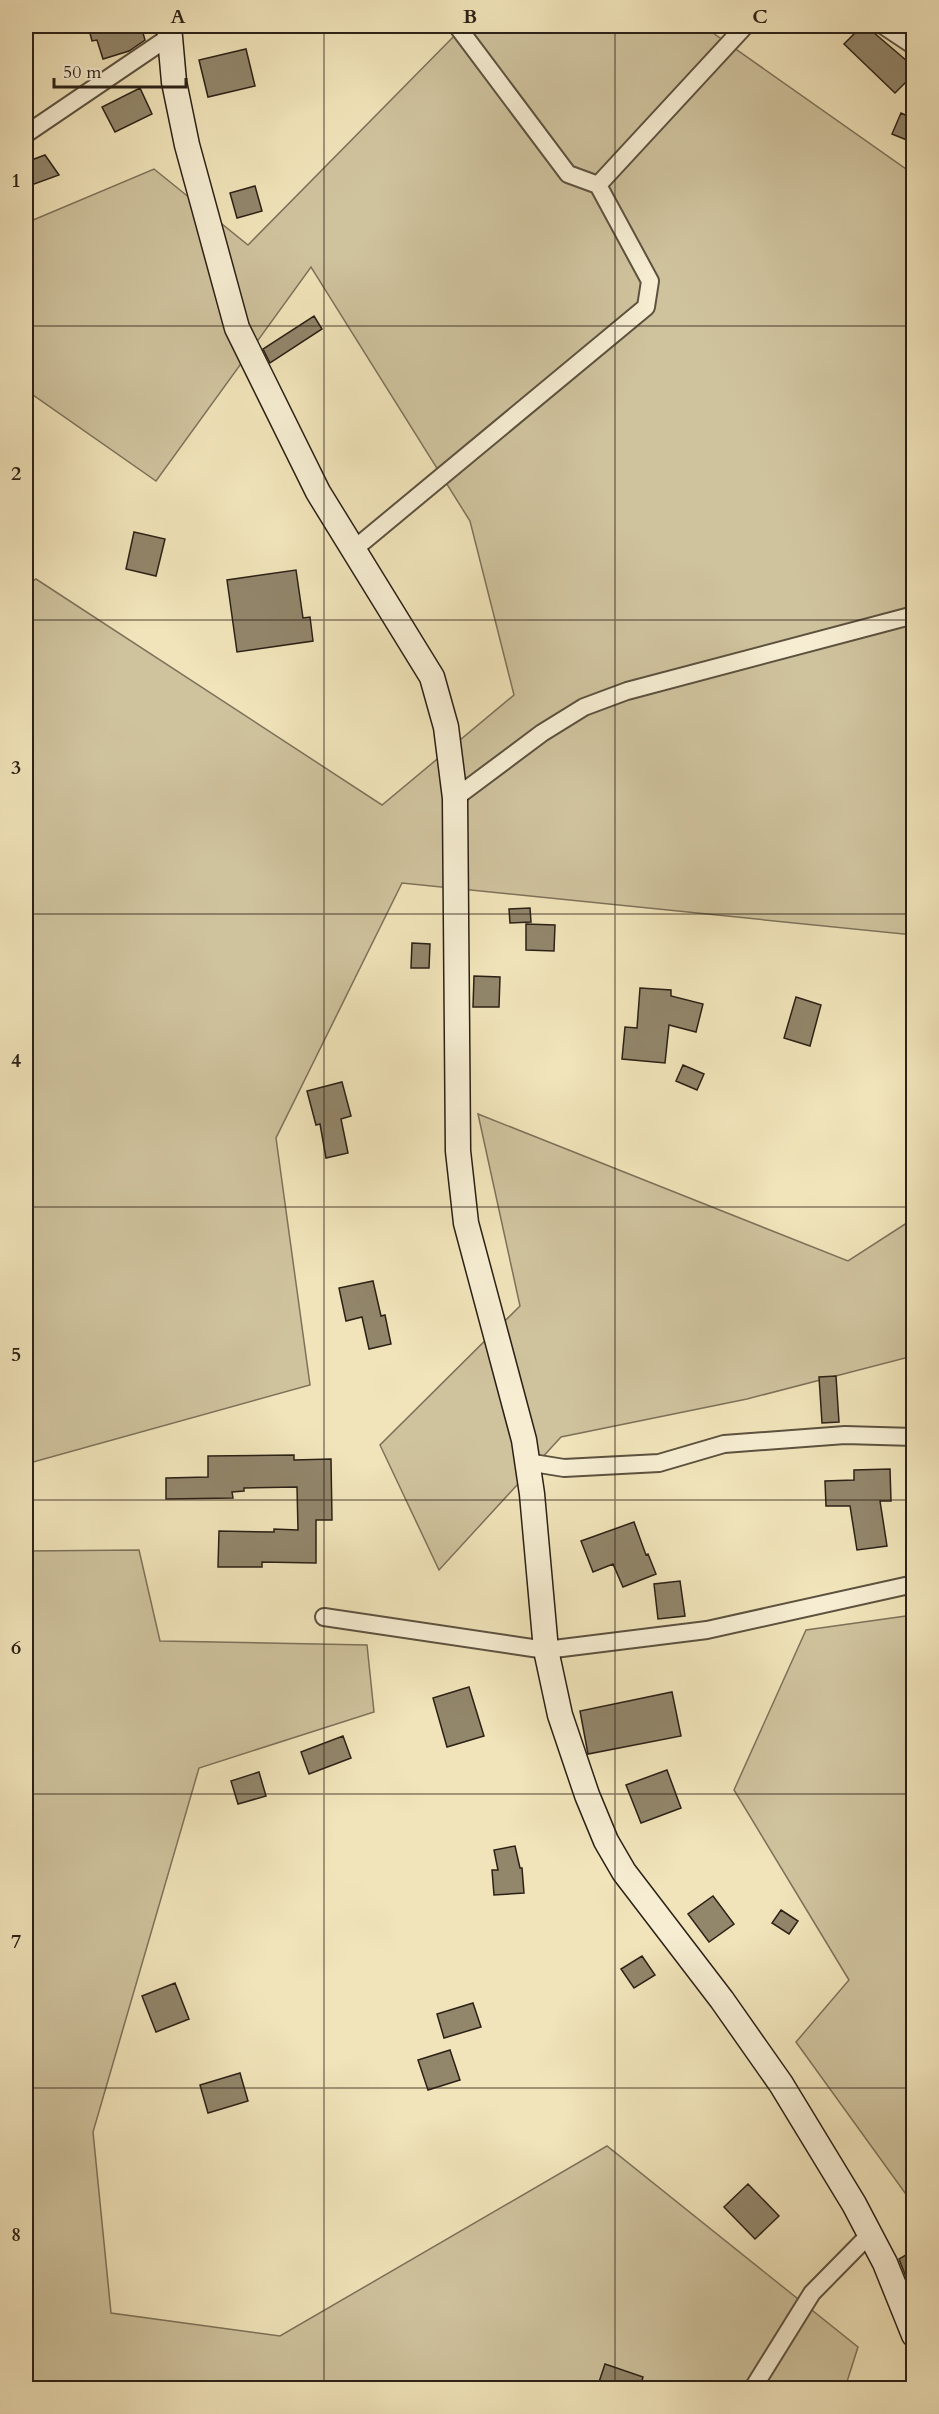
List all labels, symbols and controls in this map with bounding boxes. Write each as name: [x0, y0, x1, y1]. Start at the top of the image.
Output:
text: A: [170, 3, 186, 30]
text: B: [463, 3, 477, 30]
text: C: [752, 3, 768, 30]
scale bar: [54, 51, 186, 89]
text: 50 m: [63, 60, 102, 85]
text: 1: [11, 167, 21, 194]
text: 2: [11, 460, 21, 487]
text: 3: [11, 754, 21, 781]
text: 4: [11, 1047, 21, 1074]
text: 5: [11, 1341, 21, 1368]
text: 6: [11, 1634, 21, 1661]
text: 7: [11, 1928, 21, 1955]
text: 8: [11, 2221, 21, 2248]

